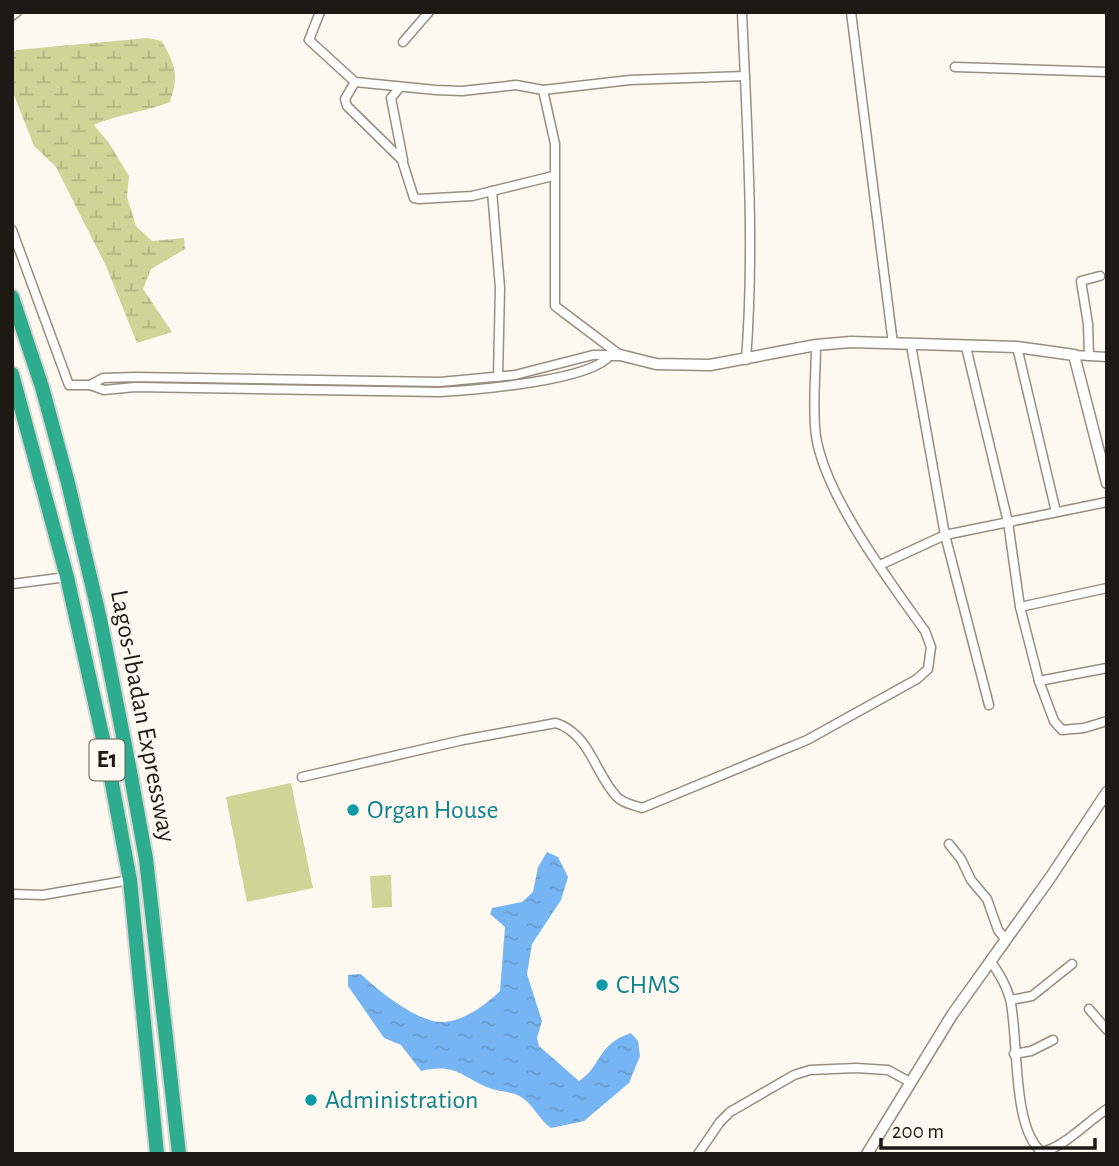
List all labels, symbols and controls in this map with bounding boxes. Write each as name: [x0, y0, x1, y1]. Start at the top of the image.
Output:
street label: Lagos-Ibadan Expressway: [106, 588, 180, 844]
road number: E1: [90, 740, 124, 780]
place label: Organ House: [367, 797, 499, 823]
marker: Organ House: [345, 802, 361, 818]
place label: CHMS: [616, 972, 680, 998]
marker: CHMS: [594, 977, 610, 993]
place label: Administration: [325, 1087, 478, 1113]
marker: Administration: [303, 1092, 319, 1108]
scale bar: [881, 1106, 1094, 1150]
text: 200 m: [892, 1121, 944, 1142]

